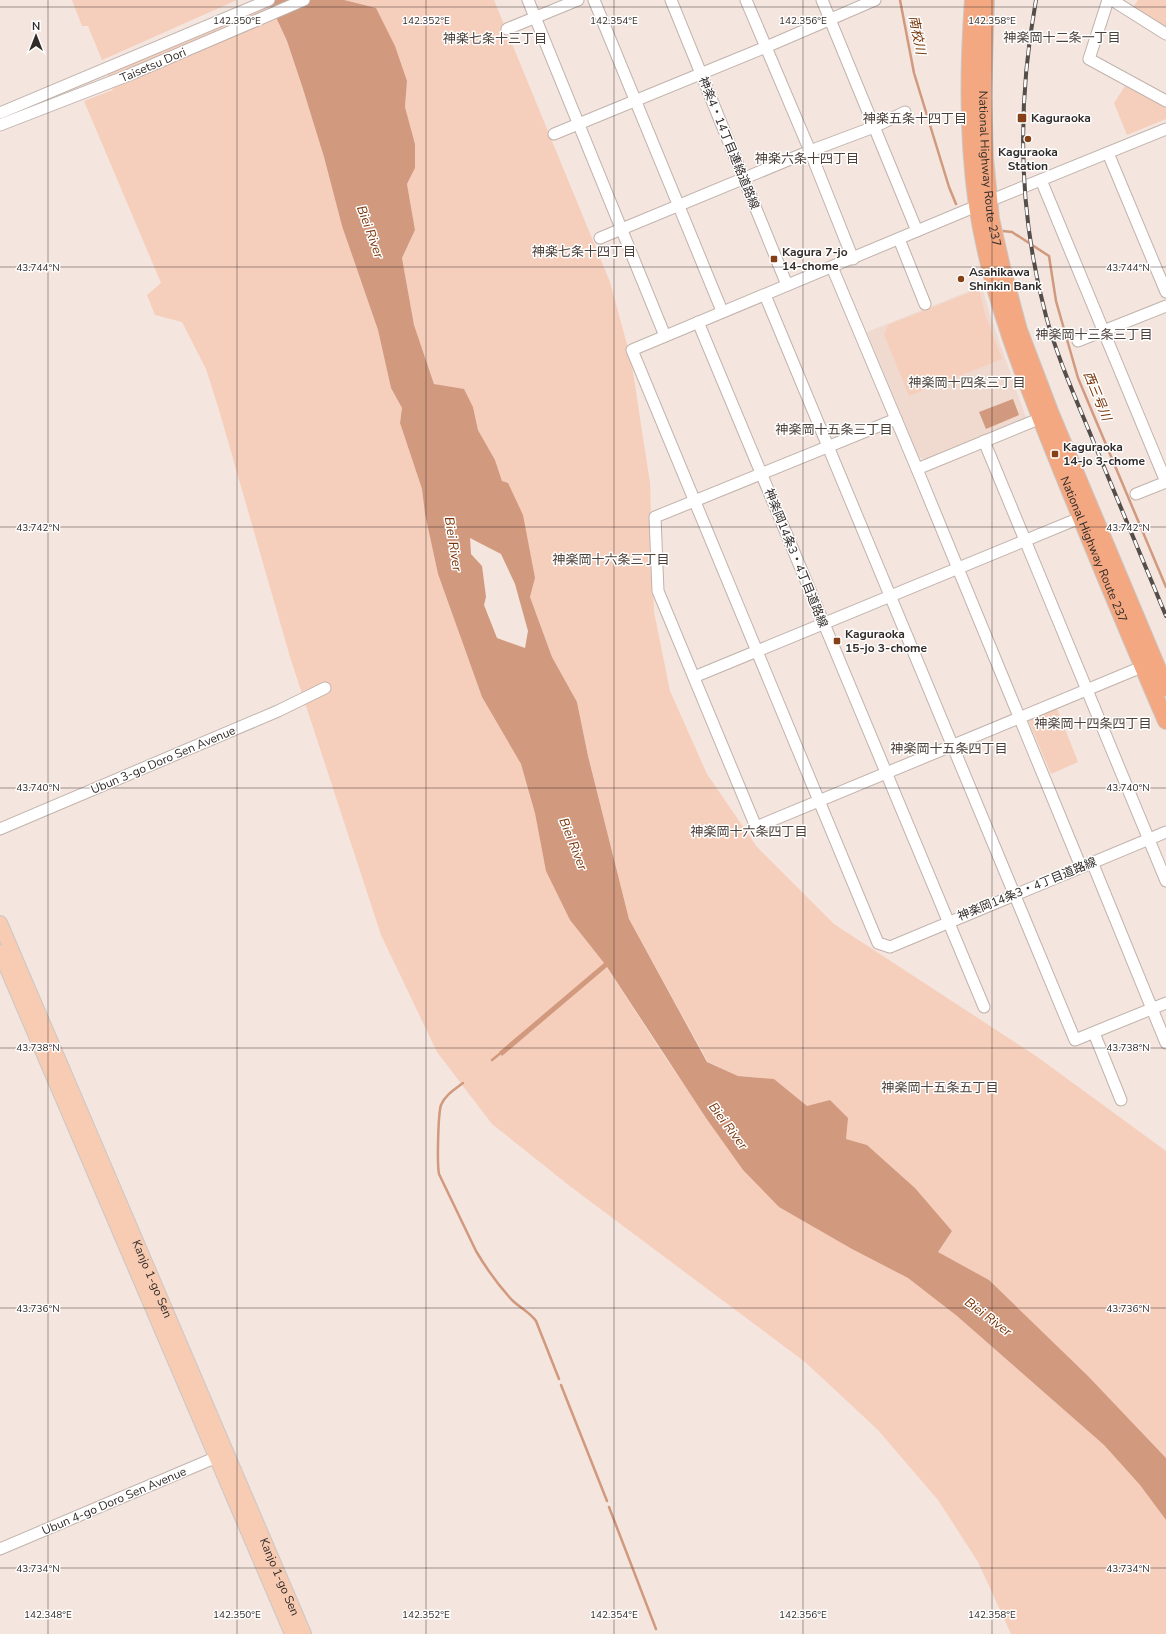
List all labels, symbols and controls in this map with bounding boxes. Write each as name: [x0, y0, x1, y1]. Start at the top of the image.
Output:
text: 142.350°E: [213, 14, 261, 28]
text: 142.352°E: [402, 14, 450, 28]
text: 142.354°E: [590, 14, 638, 28]
text: 142.356°E: [779, 14, 827, 28]
water label: 南校川: [904, 14, 930, 58]
text: 142.358°E: [968, 14, 1016, 28]
north arrow: [16, 16, 56, 56]
text: N: [32, 19, 40, 34]
district label: 神楽岡十二条一丁目: [1003, 29, 1121, 47]
district label: 神楽七条十三丁目: [443, 30, 547, 48]
street label: Taisetsu Dori: [118, 44, 188, 86]
street label: 神楽4・14丁目連絡道路線: [695, 74, 763, 212]
street label: National Highway Route 237: [975, 90, 1005, 248]
district label: 神楽五条十四丁目: [863, 110, 967, 128]
place label: Kaguraoka: [1031, 110, 1091, 126]
marker: Kaguraoka: [1016, 112, 1028, 124]
marker: Kaguraoka Station: [1023, 134, 1033, 144]
place label: Kaguraoka Station: [998, 144, 1058, 174]
district label: 神楽六条十四丁目: [755, 150, 859, 168]
water label: Biei River: [352, 203, 388, 261]
district label: 神楽七条十四丁目: [532, 243, 636, 261]
place label: Kagura 7-jo 14-chome: [782, 244, 848, 274]
marker: Kagura 7-jo 14-chome: [769, 254, 779, 264]
text: 43.744°N: [16, 261, 60, 275]
text: 43.744°N: [1106, 261, 1150, 275]
place label: Asahikawa Shinkin Bank: [969, 264, 1042, 294]
marker: Asahikawa Shinkin Bank: [956, 274, 966, 284]
district label: 神楽岡十三条三丁目: [1035, 326, 1153, 344]
water label: 西三号川: [1079, 369, 1116, 425]
district label: 神楽岡十四条三丁目: [908, 374, 1026, 392]
district label: 神楽岡十五条三丁目: [775, 421, 893, 439]
place label: Kaguraoka 14-jo 3-chome: [1063, 439, 1146, 469]
marker: Kaguraoka 14-jo 3-chome: [1050, 449, 1060, 459]
street label: National Highway Route 237: [1057, 474, 1131, 625]
street label: 神楽岡14条3・4丁目道路線: [761, 486, 831, 630]
water label: Biei River: [440, 515, 466, 573]
text: 43.742°N: [16, 521, 60, 535]
text: 43.742°N: [1106, 521, 1150, 535]
district label: 神楽岡十六条三丁目: [552, 551, 670, 569]
place label: Kaguraoka 15-jo 3-chome: [845, 626, 928, 656]
marker: Kaguraoka 15-jo 3-chome: [832, 636, 842, 646]
district label: 神楽岡十四条四丁目: [1034, 715, 1152, 733]
street label: Ubun 3-go Doro Sen Avenue: [88, 722, 238, 798]
district label: 神楽岡十五条四丁目: [890, 740, 1008, 758]
text: 43.740°N: [16, 781, 60, 795]
text: 43.740°N: [1106, 781, 1150, 795]
water label: Biei River: [554, 815, 592, 873]
district label: 神楽岡十六条四丁目: [690, 823, 808, 841]
street label: 神楽岡14条3・4丁目道路線: [955, 854, 1099, 924]
text: 43.738°N: [16, 1041, 60, 1055]
text: 43.738°N: [1106, 1041, 1150, 1055]
district label: 神楽岡十五条五丁目: [881, 1079, 999, 1097]
water label: Biei River: [704, 1099, 752, 1154]
street label: Kanjo 1-go Sen: [128, 1237, 176, 1320]
water label: Biei River: [961, 1293, 1016, 1341]
text: 43.736°N: [16, 1302, 60, 1316]
text: 43.736°N: [1106, 1302, 1150, 1316]
street label: Ubun 4-go Doro Sen Avenue: [39, 1463, 189, 1539]
street label: Kanjo 1-go Sen: [256, 1535, 303, 1618]
text: 43.734°N: [16, 1562, 60, 1576]
text: 43.734°N: [1106, 1562, 1150, 1576]
text: 142.348°E: [24, 1608, 72, 1622]
text: 142.350°E: [213, 1608, 261, 1622]
text: 142.352°E: [402, 1608, 450, 1622]
text: 142.354°E: [590, 1608, 638, 1622]
text: 142.356°E: [779, 1608, 827, 1622]
text: 142.358°E: [968, 1608, 1016, 1622]

